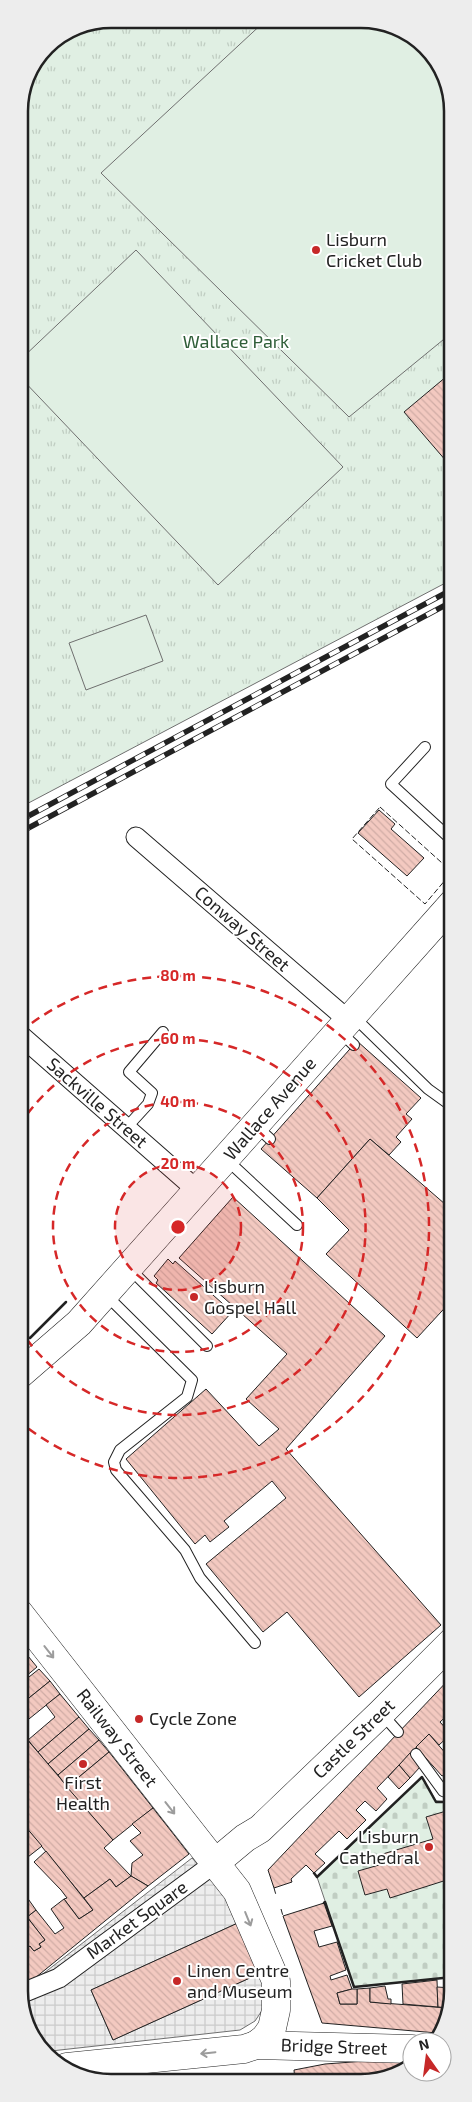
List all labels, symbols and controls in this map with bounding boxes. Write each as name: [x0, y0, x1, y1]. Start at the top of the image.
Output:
place label: Lisburn Cricket Club: [326, 228, 422, 271]
marker: Lisburn Cricket Club: [310, 244, 322, 256]
park label: Wallace Park: [183, 330, 289, 352]
street label: Conway Street: [191, 881, 295, 976]
text: 80 m: [160, 966, 196, 984]
text: 60 m: [161, 1029, 195, 1047]
street label: Sackville Street: [43, 1052, 153, 1152]
street label: Wallace Avenue: [218, 1052, 320, 1164]
text: 40 m: [160, 1092, 196, 1110]
text: 20 m: [161, 1154, 195, 1172]
centre of rings: [169, 1218, 187, 1236]
place label: Lisburn Gospel Hall: [204, 1275, 297, 1318]
marker: Lisburn Gospel Hall: [188, 1291, 200, 1303]
one-way arrow: [44, 1645, 55, 1658]
street label: Railway Street: [73, 1684, 163, 1791]
street label: Castle Street: [308, 1694, 399, 1783]
place label: Cycle Zone: [149, 1707, 237, 1729]
marker: Cycle Zone: [133, 1713, 145, 1725]
marker: First Health: [77, 1758, 89, 1770]
place label: First Health: [56, 1771, 110, 1814]
one-way arrow: [165, 1801, 176, 1814]
place label: Lisburn Cathedral: [339, 1825, 420, 1868]
marker: Lisburn Cathedral: [423, 1841, 435, 1853]
street label: Market Square: [82, 1875, 191, 1963]
one-way arrow: [244, 1911, 254, 1926]
place label: Linen Centre and Museum: [187, 1959, 293, 2002]
marker: Linen Centre and Museum: [171, 1975, 183, 1987]
north arrow: [402, 2032, 452, 2082]
street label: Bridge Street: [280, 2033, 388, 2059]
text: N: [417, 2034, 431, 2053]
one-way arrow: [200, 2048, 216, 2058]

